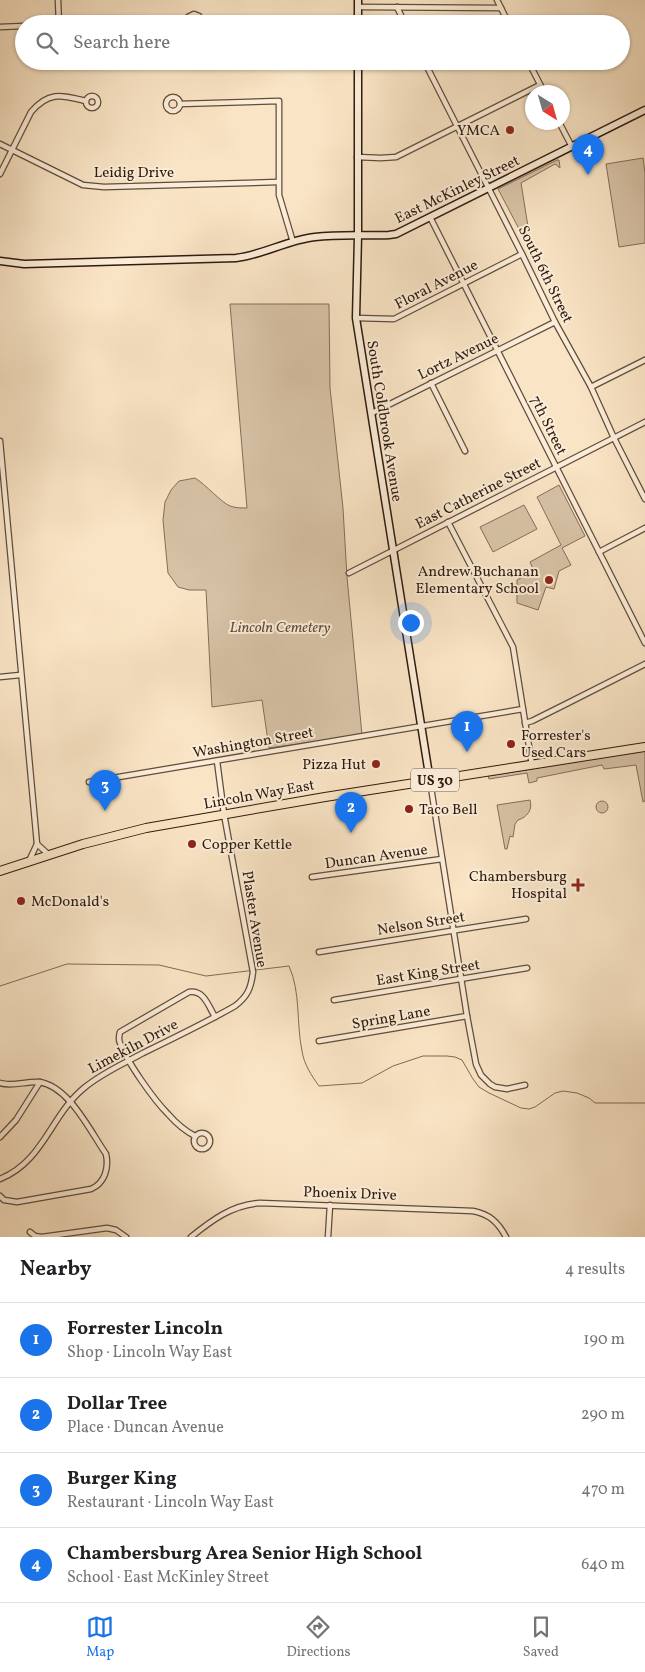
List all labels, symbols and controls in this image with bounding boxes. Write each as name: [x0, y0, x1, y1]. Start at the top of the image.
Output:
search box: [15, 15, 630, 70]
icon: search: [33, 29, 61, 57]
text: Search here: [73, 30, 170, 56]
north arrow: [525, 85, 570, 130]
place label: YMCA: [457, 121, 500, 142]
marker: YMCA: [504, 124, 516, 136]
pin: 4: [572, 134, 604, 175]
street label: East McKinley Street: [392, 151, 524, 230]
street label: Leidig Drive: [94, 163, 174, 184]
street label: South 6th Street: [512, 222, 577, 327]
street label: Floral Avenue: [391, 255, 482, 315]
street label: Lortz Avenue: [415, 329, 503, 386]
street label: South Coldbrook Avenue: [360, 339, 407, 503]
street label: 7th Street: [524, 392, 571, 459]
street label: East Catherine Street: [412, 453, 545, 535]
place label: Andrew Buchanan Elementary School: [416, 562, 539, 600]
marker: Andrew Buchanan Elementary School: [543, 574, 555, 586]
your location: [398, 610, 424, 636]
park label: Lincoln Cemetery: [230, 618, 331, 639]
pin: 1: [451, 711, 483, 752]
street label: Washington Street: [191, 723, 315, 764]
place label: Forrester's Used Cars: [521, 726, 591, 764]
marker: Forrester's Used Cars: [505, 738, 517, 750]
place label: Pizza Hut: [302, 755, 366, 776]
marker: Pizza Hut: [370, 758, 382, 770]
road number: US 30: [411, 768, 459, 792]
pin: 3: [89, 770, 121, 811]
street label: Lincoln Way East: [202, 775, 316, 816]
pin: 2: [335, 792, 367, 833]
place label: Taco Bell: [419, 800, 477, 821]
marker: Taco Bell: [403, 803, 415, 815]
place label: Copper Kettle: [202, 835, 292, 856]
marker: Copper Kettle: [186, 838, 198, 850]
street label: Duncan Avenue: [323, 840, 429, 875]
place label: Chambersburg Hospital: [469, 867, 567, 905]
street label: Plaster Avenue: [236, 869, 272, 969]
marker: Chambersburg Hospital: [571, 878, 585, 892]
place label: McDonald's: [31, 892, 109, 913]
marker: McDonald's: [15, 895, 27, 907]
street label: Nelson Street: [376, 907, 467, 942]
street label: East King Street: [375, 955, 482, 992]
street label: Spring Lane: [350, 1001, 432, 1036]
street label: Limekiln Drive: [85, 1015, 182, 1080]
street label: Phoenix Drive: [303, 1182, 397, 1207]
text: Nearby: [20, 1255, 91, 1284]
text: 4 results: [565, 1259, 625, 1281]
text: Forrester Lincoln: [67, 1316, 223, 1342]
text: 1: [33, 1329, 39, 1351]
text: 190 m: [583, 1329, 625, 1351]
text: Shop · Lincoln Way East: [67, 1342, 232, 1364]
text: Dollar Tree: [67, 1391, 167, 1417]
text: 2: [32, 1404, 40, 1426]
text: 290 m: [581, 1404, 625, 1426]
text: Place · Duncan Avenue: [67, 1417, 224, 1439]
text: Burger King: [67, 1466, 177, 1492]
text: 3: [32, 1479, 40, 1501]
text: 470 m: [581, 1479, 625, 1501]
text: Restaurant · Lincoln Way East: [67, 1492, 274, 1514]
text: Chambersburg Area Senior High School: [67, 1541, 422, 1567]
text: 4: [31, 1554, 41, 1576]
text: 640 m: [581, 1554, 625, 1576]
text: School · East McKinley Street: [67, 1567, 269, 1589]
tab: Map: [86, 1613, 114, 1662]
tab: Directions: [286, 1613, 351, 1662]
tab: Saved: [523, 1613, 559, 1662]

